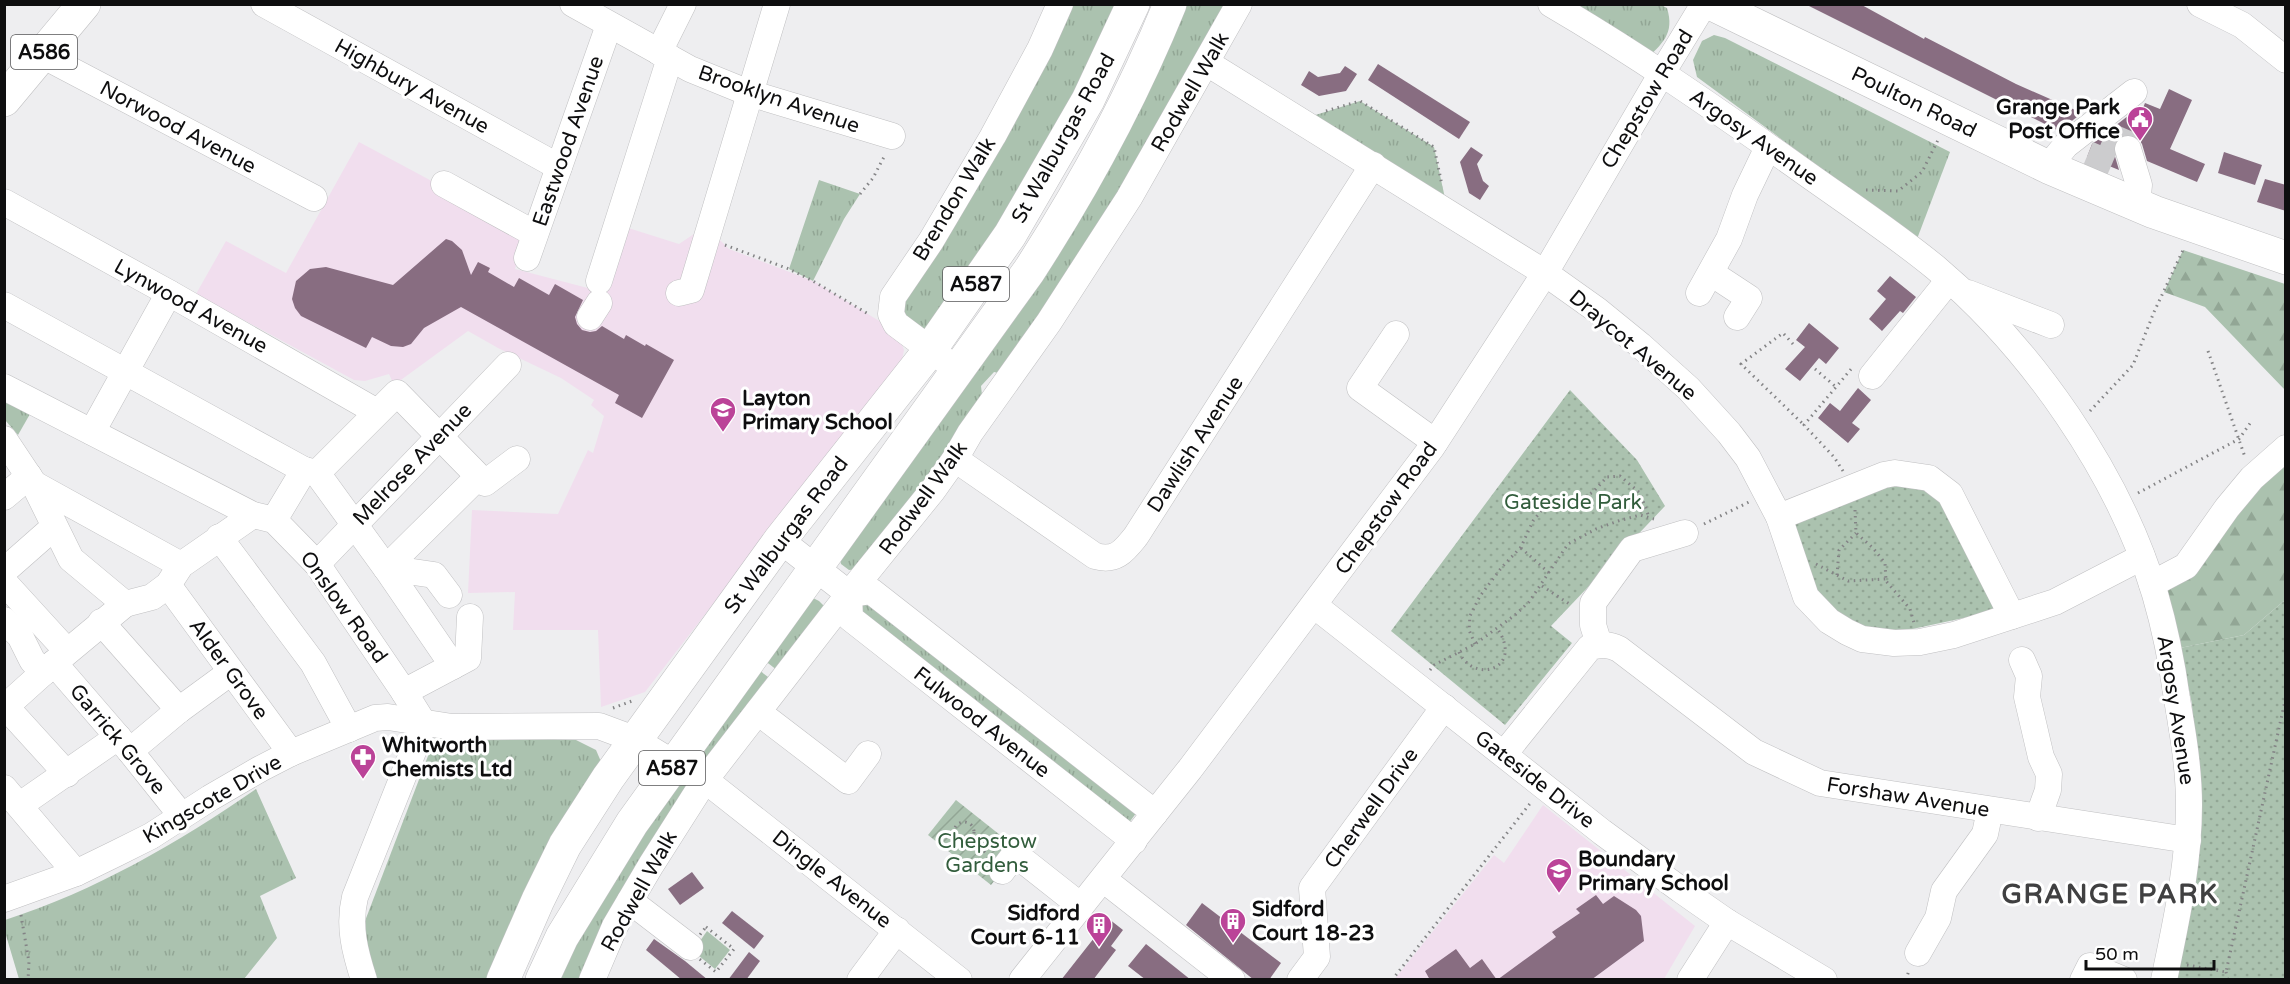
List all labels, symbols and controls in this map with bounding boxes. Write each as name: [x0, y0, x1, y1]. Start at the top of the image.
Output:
street label: Chepstow Road: [1596, 25, 1699, 173]
street label: Rodwell Walk: [1146, 28, 1235, 157]
street label: Highbury Avenue: [330, 34, 494, 139]
road number: A586: [11, 35, 77, 69]
street label: St Walburgas Road: [1006, 49, 1121, 228]
street label: Eastwood Avenue: [528, 52, 609, 230]
street label: Brooklyn Avenue: [695, 60, 863, 139]
street label: Poulton Road: [1847, 61, 1981, 144]
street label: Norwood Avenue: [95, 76, 260, 179]
street label: Argosy Avenue: [1685, 84, 1823, 191]
place label: Grange Park Post Office: [1996, 95, 2121, 144]
public building icon: Grange Park Post Office: [2125, 104, 2155, 142]
street label: Brendon Walk: [908, 133, 1001, 266]
street label: Lynwood Avenue: [110, 254, 272, 359]
road number: A587: [943, 267, 1009, 301]
street label: Draycot Avenue: [1564, 285, 1702, 406]
street label: Dawlish Avenue: [1142, 371, 1249, 517]
place label: Layton Primary School: [742, 386, 893, 435]
school or university icon: Layton Primary School: [708, 395, 738, 433]
street label: Melrose Avenue: [348, 398, 477, 531]
street label: Rodwell Walk: [874, 437, 973, 560]
street label: Chepstow Road: [1330, 437, 1443, 580]
street label: St Walburgas Road: [719, 452, 854, 619]
park label: Gateside Park: [1504, 490, 1642, 515]
street label: Onslow Road: [295, 546, 393, 668]
street label: Alder Grove: [184, 614, 274, 725]
street label: Argosy Avenue: [2151, 633, 2200, 787]
street label: Fulwood Avenue: [909, 661, 1055, 783]
street label: Garrick Grove: [64, 679, 171, 800]
street label: Gateside Drive: [1470, 725, 1600, 834]
place label: Whitworth Chemists Ltd: [382, 733, 513, 782]
pharmacy icon: Whitworth Chemists Ltd: [348, 742, 378, 780]
street label: Cherwell Drive: [1319, 743, 1424, 874]
street label: Kingscote Drive: [138, 750, 286, 849]
road number: A587: [639, 751, 705, 785]
street label: Forshaw Avenue: [1825, 772, 1991, 823]
street label: Dingle Avenue: [767, 825, 896, 934]
street label: Rodwell Walk: [596, 827, 683, 956]
park label: Chepstow Gardens: [937, 829, 1037, 878]
place label: Boundary Primary School: [1578, 847, 1729, 896]
school or university icon: Boundary Primary School: [1544, 856, 1574, 894]
district label: GRANGE PARK: [2001, 878, 2219, 911]
place label: Sidford Court 18-23: [1252, 897, 1375, 946]
place label: Sidford Court 6-11: [971, 901, 1080, 950]
building icon: Sidford Court 18-23: [1218, 906, 1248, 944]
building icon: Sidford Court 6-11: [1084, 910, 1114, 948]
scale bar: [2086, 933, 2214, 971]
text: 50 m: [2095, 943, 2139, 965]

